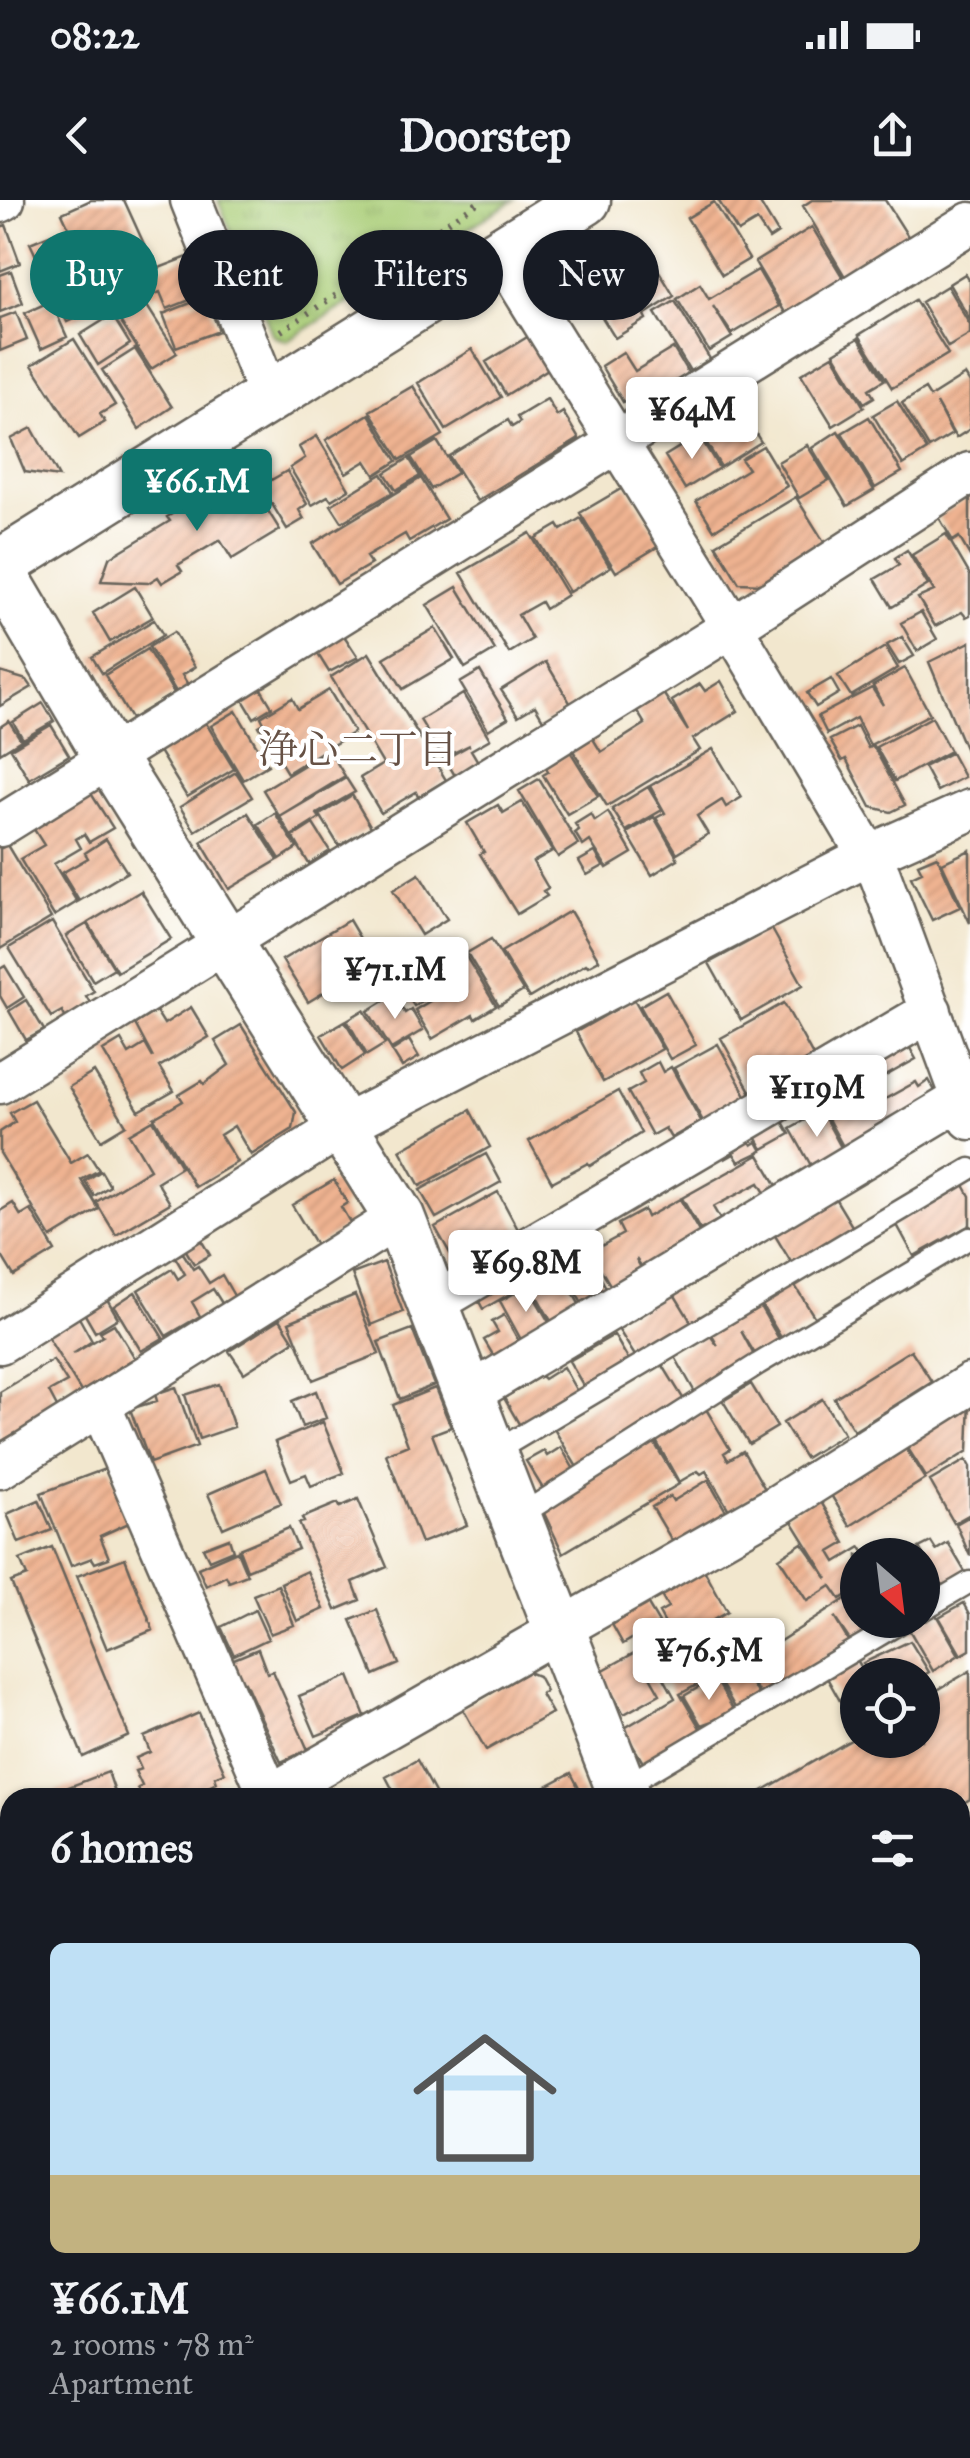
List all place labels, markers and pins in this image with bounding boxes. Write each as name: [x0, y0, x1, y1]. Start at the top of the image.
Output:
pin: ¥64M: [633, 377, 751, 462]
pin: ¥66.1M: [116, 449, 278, 534]
pin: ¥71.1M: [314, 937, 476, 1022]
pin: ¥119M: [747, 1055, 887, 1140]
pin: ¥69.8M: [445, 1230, 607, 1315]
pin: ¥76.5M: [628, 1618, 790, 1703]

